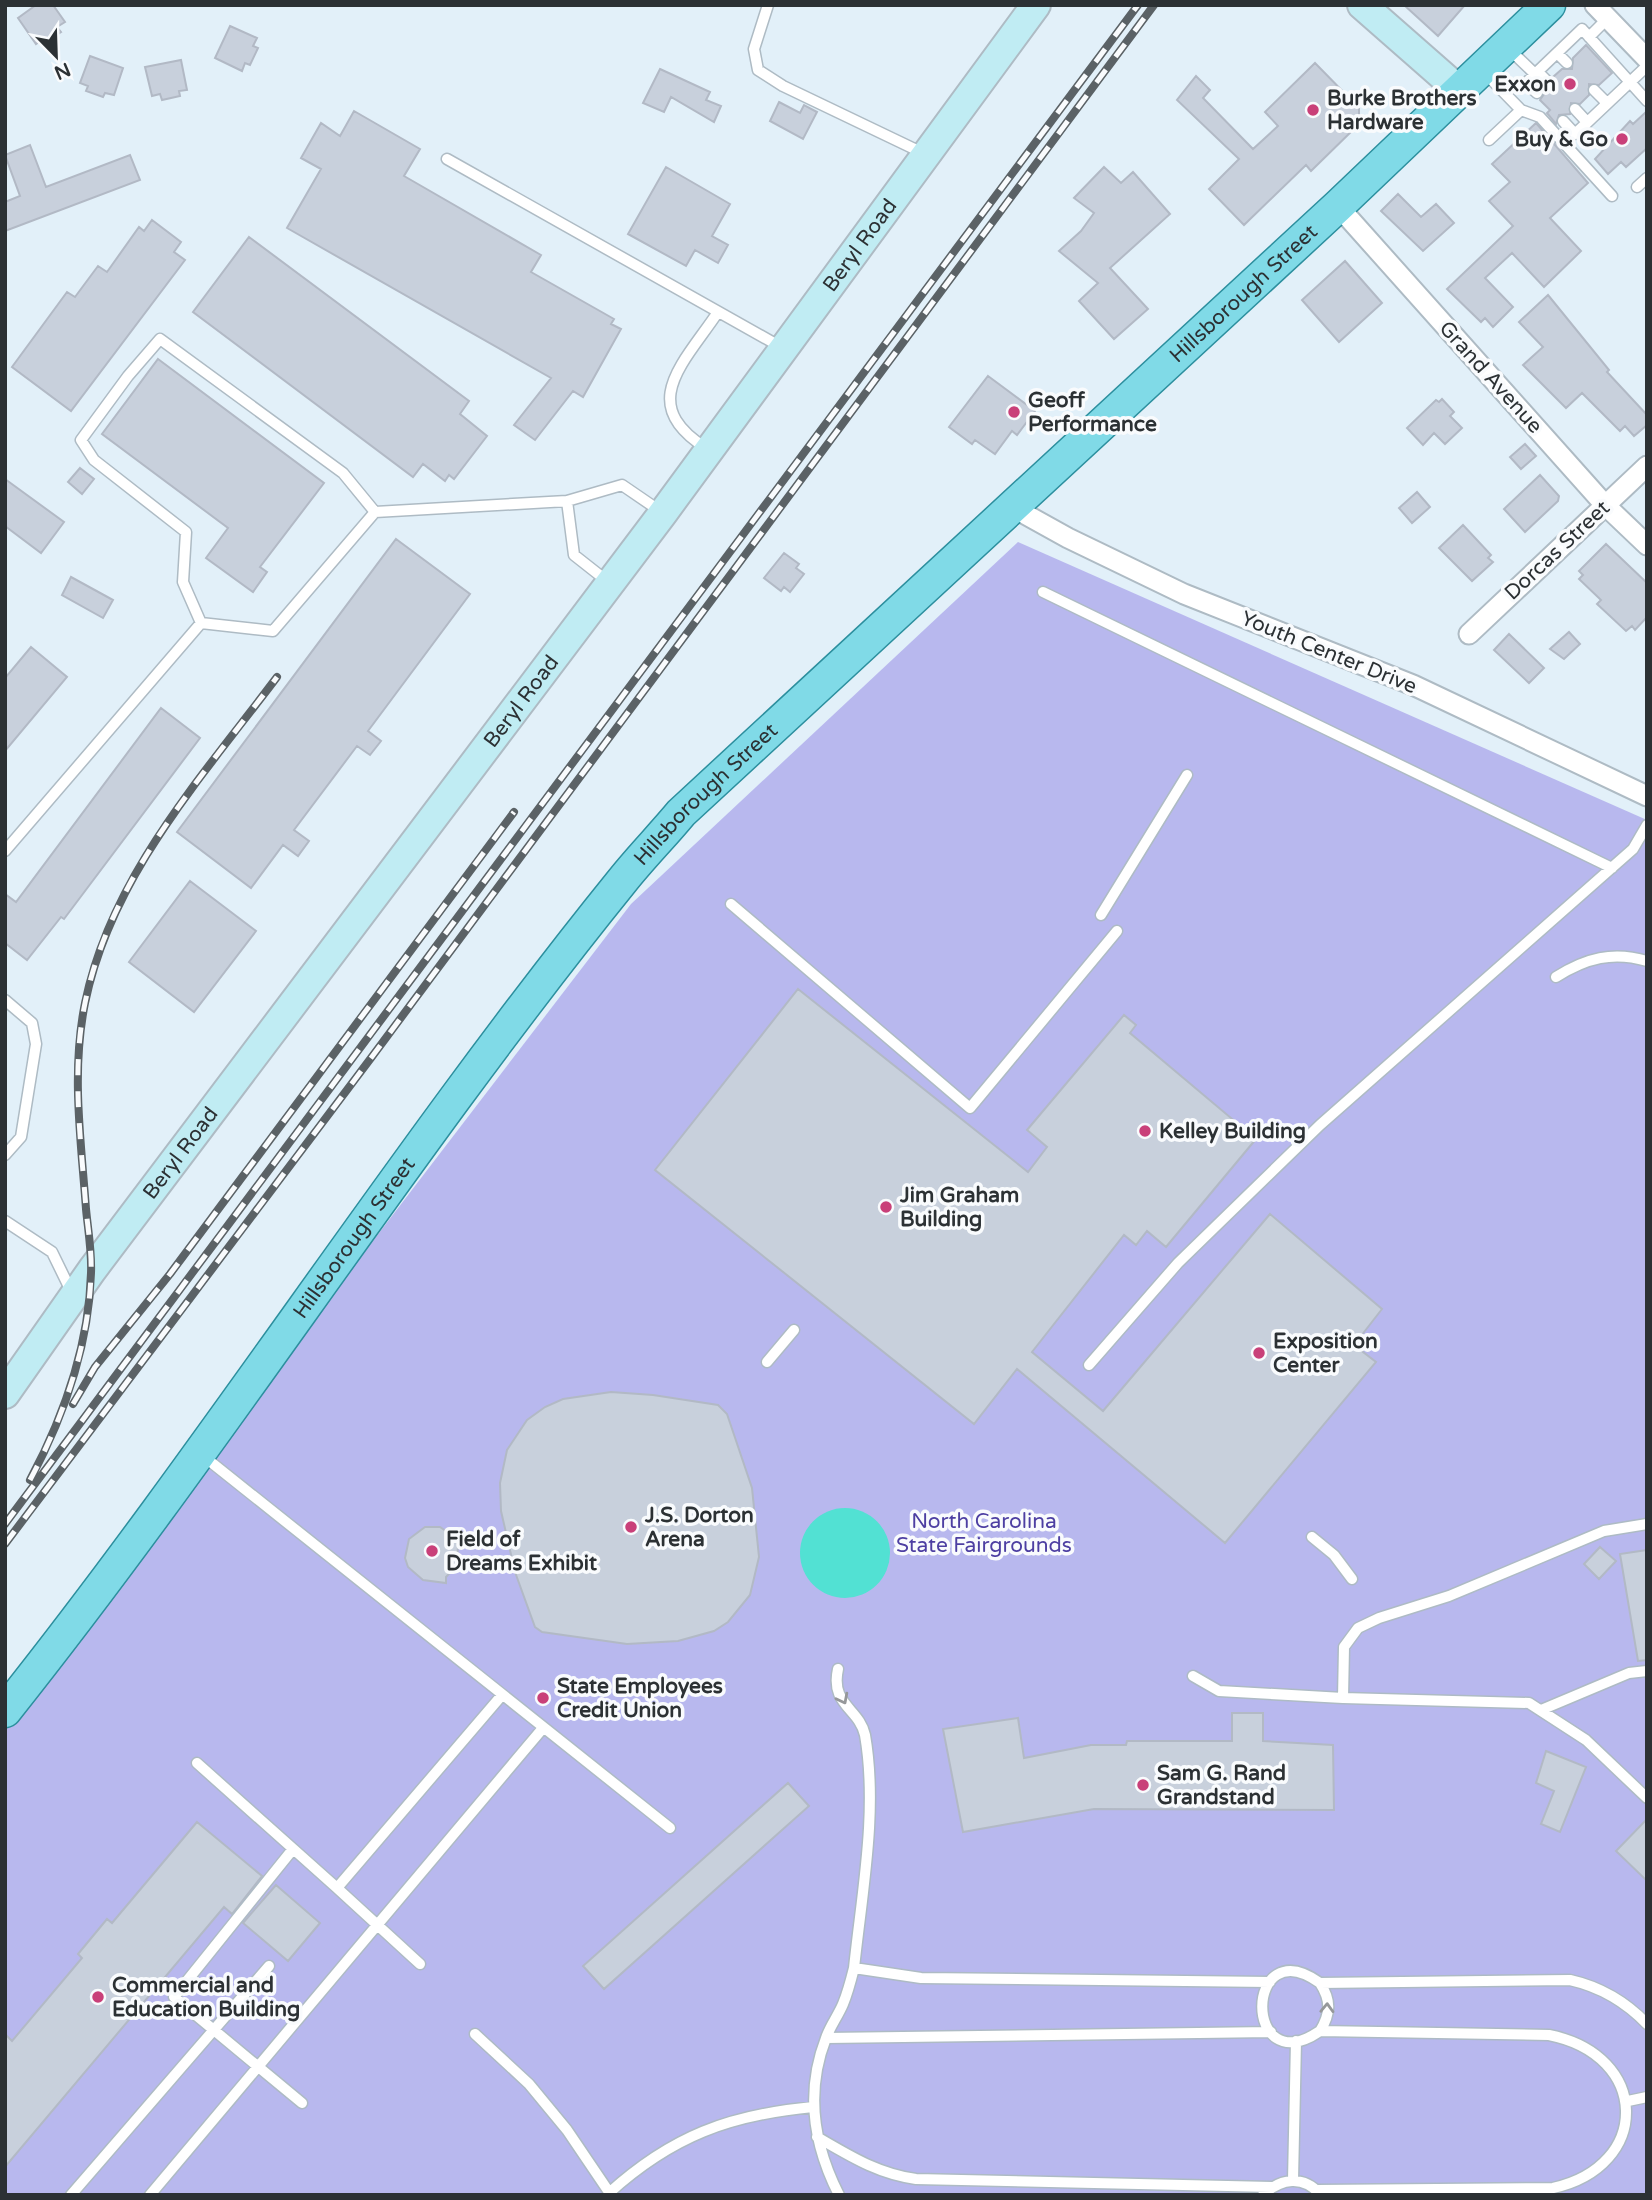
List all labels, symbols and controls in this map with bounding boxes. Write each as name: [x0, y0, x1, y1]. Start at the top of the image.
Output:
north arrow: [21, 21, 91, 91]
text: N: [51, 58, 74, 84]
place label: Exxon: [1494, 72, 1556, 97]
marker: Exxon: [1562, 76, 1578, 92]
place label: Burke Brothers Hardware: [1327, 86, 1476, 135]
marker: Burke Brothers Hardware: [1305, 102, 1321, 118]
place label: Buy & Go: [1515, 127, 1608, 152]
marker: Buy & Go: [1614, 131, 1630, 147]
street label: Beryl Road: [818, 194, 902, 297]
street label: Hillsborough Street: [1165, 219, 1323, 368]
street label: Grand Avenue: [1434, 316, 1548, 439]
place label: Geoff Performance: [1028, 388, 1157, 437]
marker: Geoff Performance: [1006, 404, 1022, 420]
street label: Dorcas Street: [1500, 495, 1615, 605]
street label: Youth Center Drive: [1237, 606, 1420, 699]
street label: Beryl Road: [479, 650, 564, 753]
street label: Hillsborough Street: [629, 718, 783, 871]
street label: Beryl Road: [138, 1102, 223, 1204]
place label: Kelley Building: [1159, 1119, 1306, 1144]
marker: Kelley Building: [1137, 1123, 1153, 1139]
street label: Hillsborough Street: [288, 1153, 421, 1324]
place label: Jim Graham Building: [899, 1183, 1019, 1232]
marker: Jim Graham Building: [878, 1199, 894, 1215]
place label: Exposition Center: [1273, 1329, 1378, 1378]
marker: Exposition Center: [1251, 1345, 1267, 1361]
place label: J.S. Dorton Arena: [644, 1503, 754, 1552]
park label: North Carolina State Fairgrounds: [896, 1509, 1072, 1558]
marker: J.S. Dorton Arena: [623, 1519, 639, 1535]
place label: Field of Dreams Exhibit: [446, 1527, 597, 1576]
marker: Field of Dreams Exhibit: [424, 1543, 440, 1559]
place label: State Employees Credit Union: [557, 1674, 723, 1723]
marker: State Employees Credit Union: [535, 1690, 551, 1706]
one-way arrow: [834, 1692, 848, 1705]
place label: Sam G. Rand Grandstand: [1157, 1761, 1286, 1810]
marker: Sam G. Rand Grandstand: [1135, 1777, 1151, 1793]
place label: Commercial and Education Building: [112, 1973, 300, 2022]
marker: Commercial and Education Building: [90, 1989, 106, 2005]
one-way arrow: [1320, 2002, 1335, 2013]

